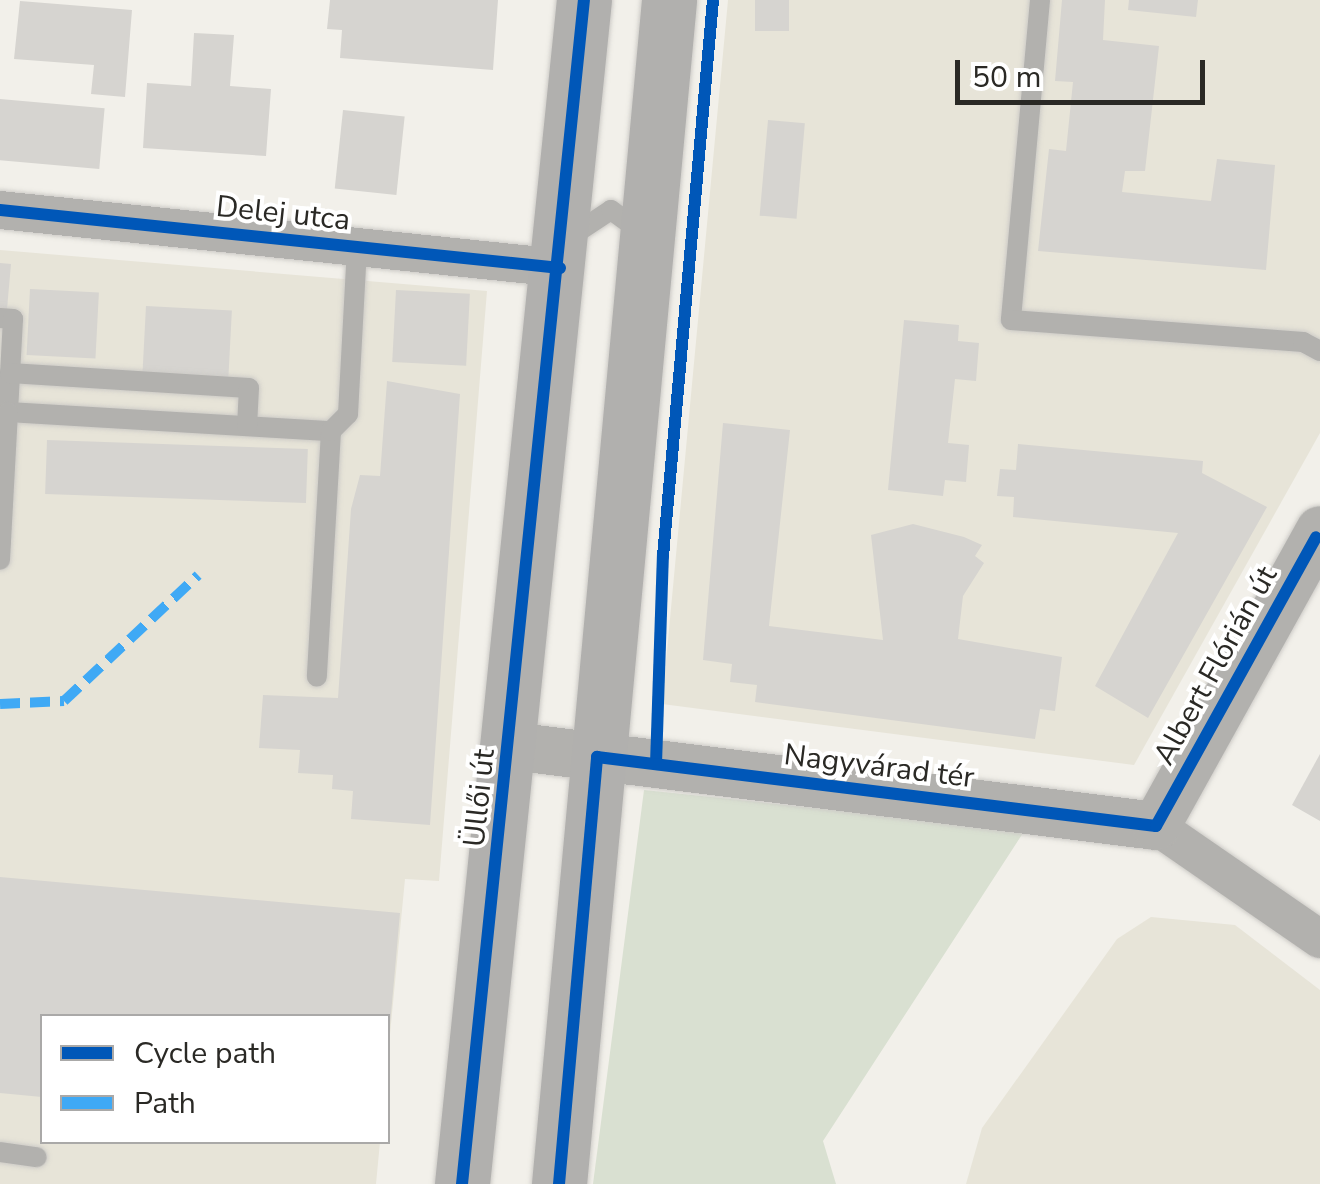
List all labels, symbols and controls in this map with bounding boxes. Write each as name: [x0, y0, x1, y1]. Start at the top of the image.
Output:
scale bar: [960, 40, 1210, 102]
text: 50 m: [972, 57, 1041, 98]
street label: Delej utca: [214, 189, 352, 239]
street label: Albert Flórián út: [1147, 560, 1285, 772]
street label: Nagyvárad tér: [782, 737, 976, 797]
street label: Üllői út: [457, 747, 503, 849]
legend: [40, 1014, 390, 1144]
text: Cycle path: [134, 1033, 276, 1074]
text: Path: [134, 1083, 196, 1124]

